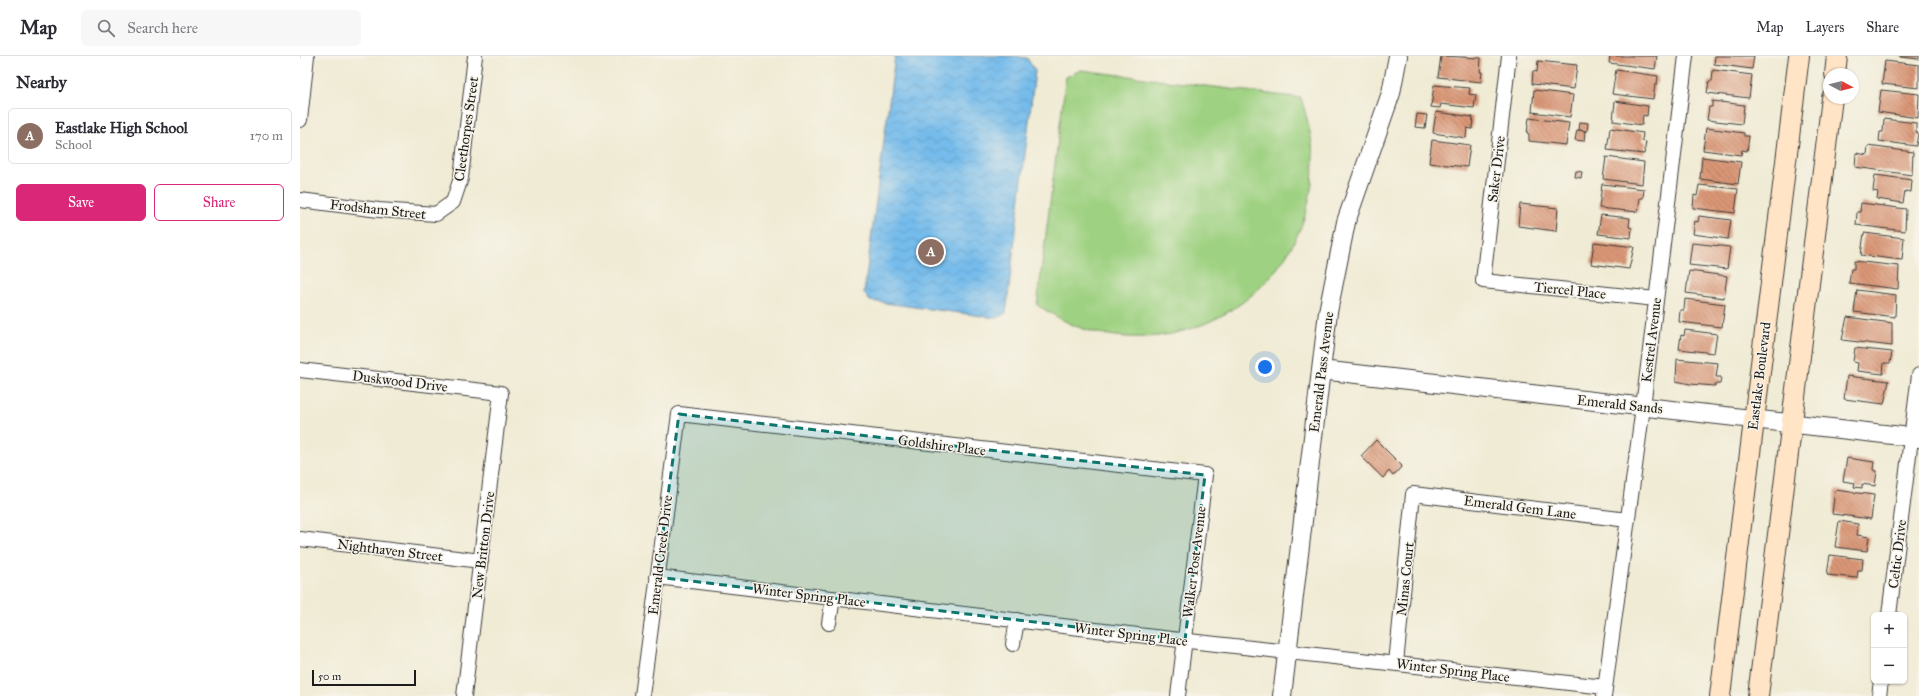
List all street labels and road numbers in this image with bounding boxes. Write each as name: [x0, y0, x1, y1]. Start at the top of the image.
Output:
street label: Cleethorpes Street: [451, 75, 482, 183]
street label: Saker Drive: [1484, 135, 1509, 203]
street label: Frodsham Street: [329, 196, 427, 223]
street label: Tiercel Place: [1533, 278, 1607, 303]
street label: Kestrel Avenue: [1638, 296, 1665, 384]
street label: Emerald Pass Avenue: [1306, 311, 1337, 433]
street label: Eastlake Boulevard: [1744, 321, 1775, 431]
street label: Duskwood Drive: [351, 367, 449, 396]
street label: Emerald Sands: [1576, 392, 1664, 417]
street label: Goldshire Place: [897, 432, 987, 459]
street label: New Britton Drive: [468, 490, 499, 600]
street label: Emerald Gem Lane: [1463, 492, 1577, 523]
street label: Emerald Creek Drive: [645, 494, 676, 616]
street label: Walker Post Avenue: [1179, 505, 1210, 619]
street label: Celtic Drive: [1885, 519, 1910, 589]
street label: Nighthaven Street: [336, 536, 444, 565]
street label: Minas Court: [1393, 541, 1418, 617]
street label: Winter Spring Place: [751, 580, 867, 611]
street label: Winter Spring Place: [1073, 619, 1189, 650]
street label: Winter Spring Place: [1395, 655, 1511, 686]

